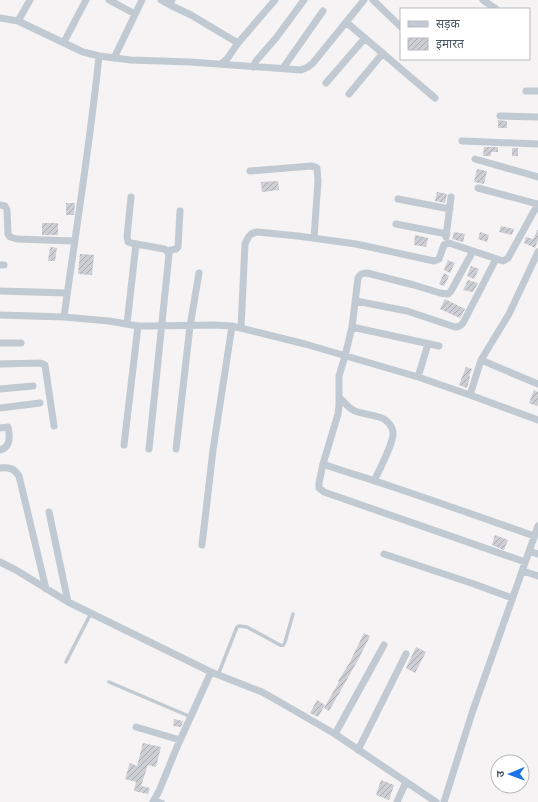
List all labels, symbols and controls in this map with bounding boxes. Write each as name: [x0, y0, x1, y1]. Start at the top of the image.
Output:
legend: [400, 8, 530, 60]
text: सड़क: [436, 17, 461, 31]
text: इमारत: [436, 37, 465, 51]
north arrow: [490, 754, 530, 794]
text: उ: [494, 770, 507, 777]

